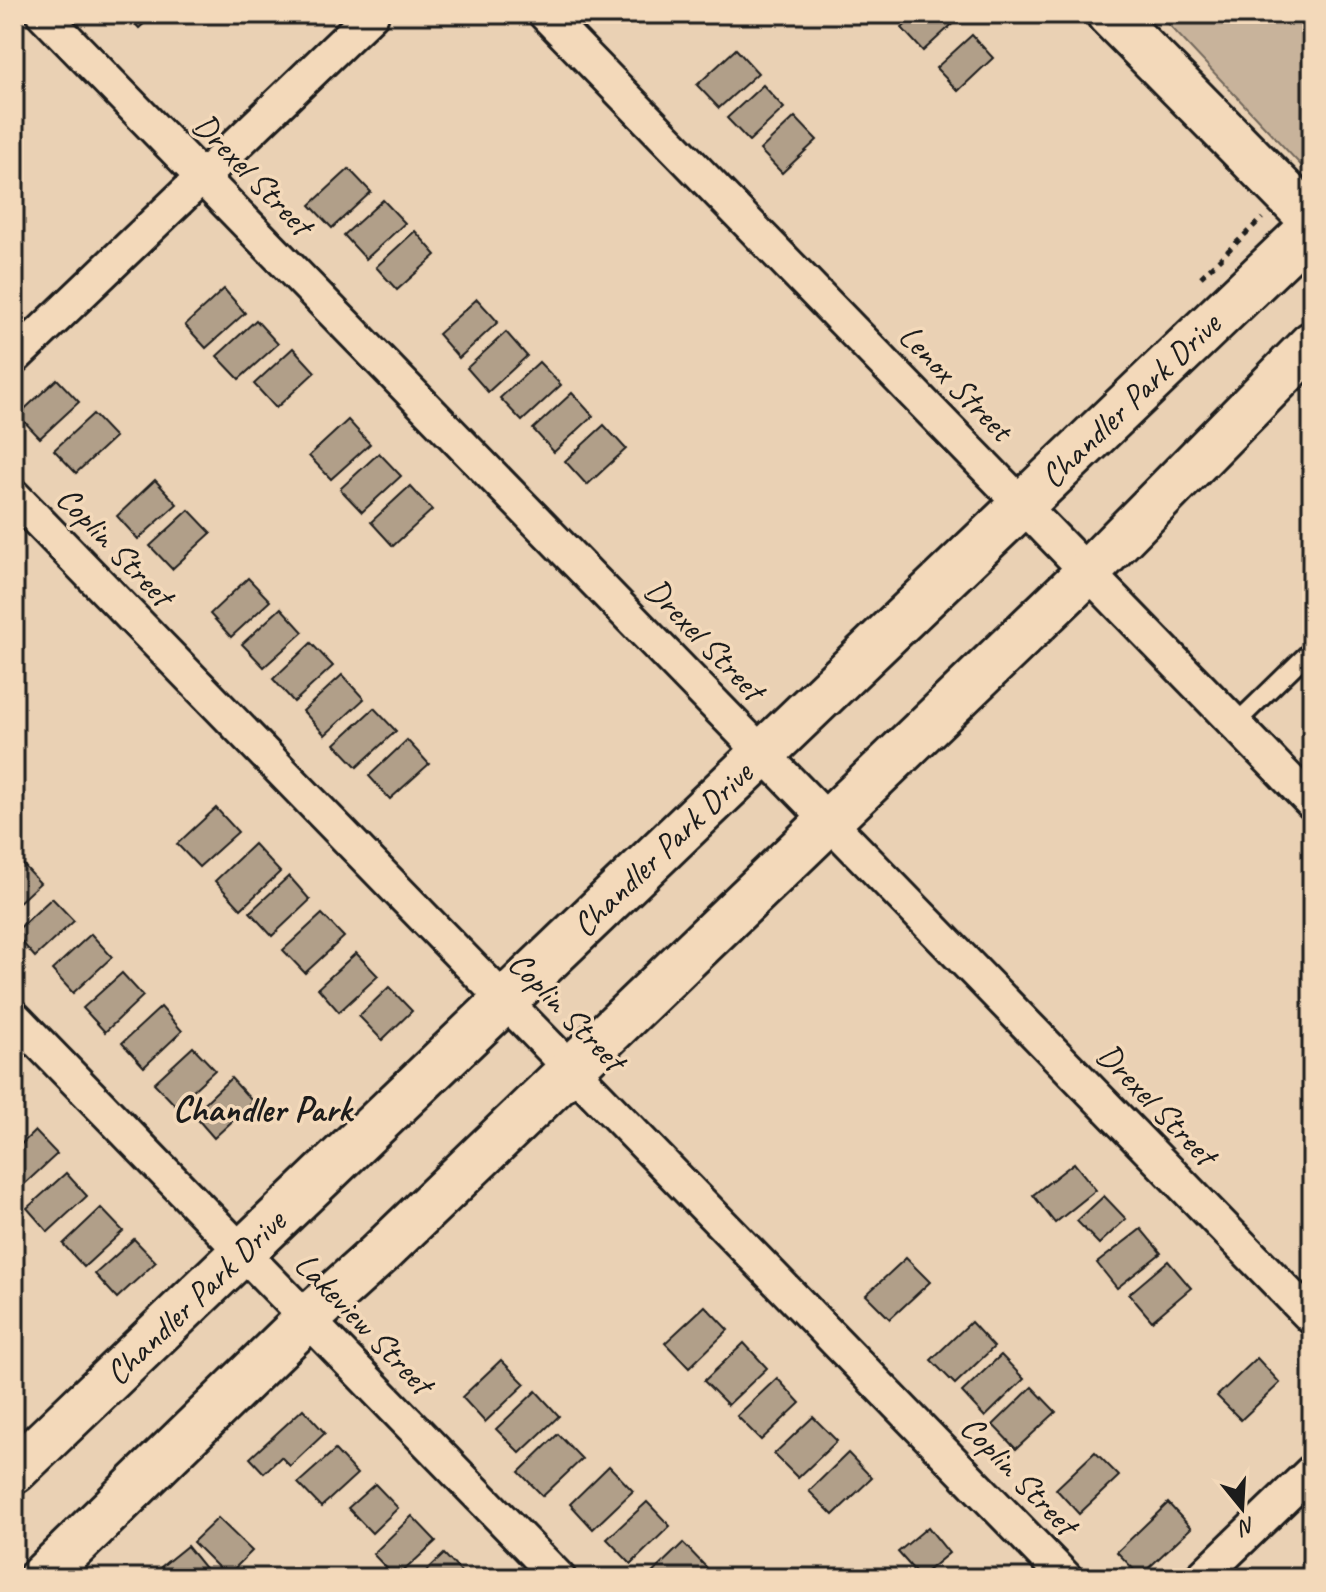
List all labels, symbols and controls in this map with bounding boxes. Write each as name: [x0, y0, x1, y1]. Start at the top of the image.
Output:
street label: Drexel Street: [184, 104, 325, 248]
street label: Chandler Park Drive: [1031, 302, 1231, 497]
street label: Lenox Street: [890, 315, 1025, 452]
street label: Coplin Street: [47, 477, 186, 619]
street label: Drexel Street: [636, 569, 777, 713]
street label: Chandler Park Drive: [563, 751, 763, 946]
street label: Coplin Street: [499, 942, 638, 1084]
street label: Drexel Street: [1088, 1034, 1229, 1178]
district label: Chandler Park: [173, 1086, 355, 1132]
street label: Chandler Park Drive: [96, 1199, 296, 1394]
street label: Lakeview Street: [286, 1243, 446, 1407]
street label: Coplin Street: [951, 1406, 1090, 1548]
north arrow: [1202, 1468, 1282, 1548]
text: N: [1234, 1511, 1259, 1543]

